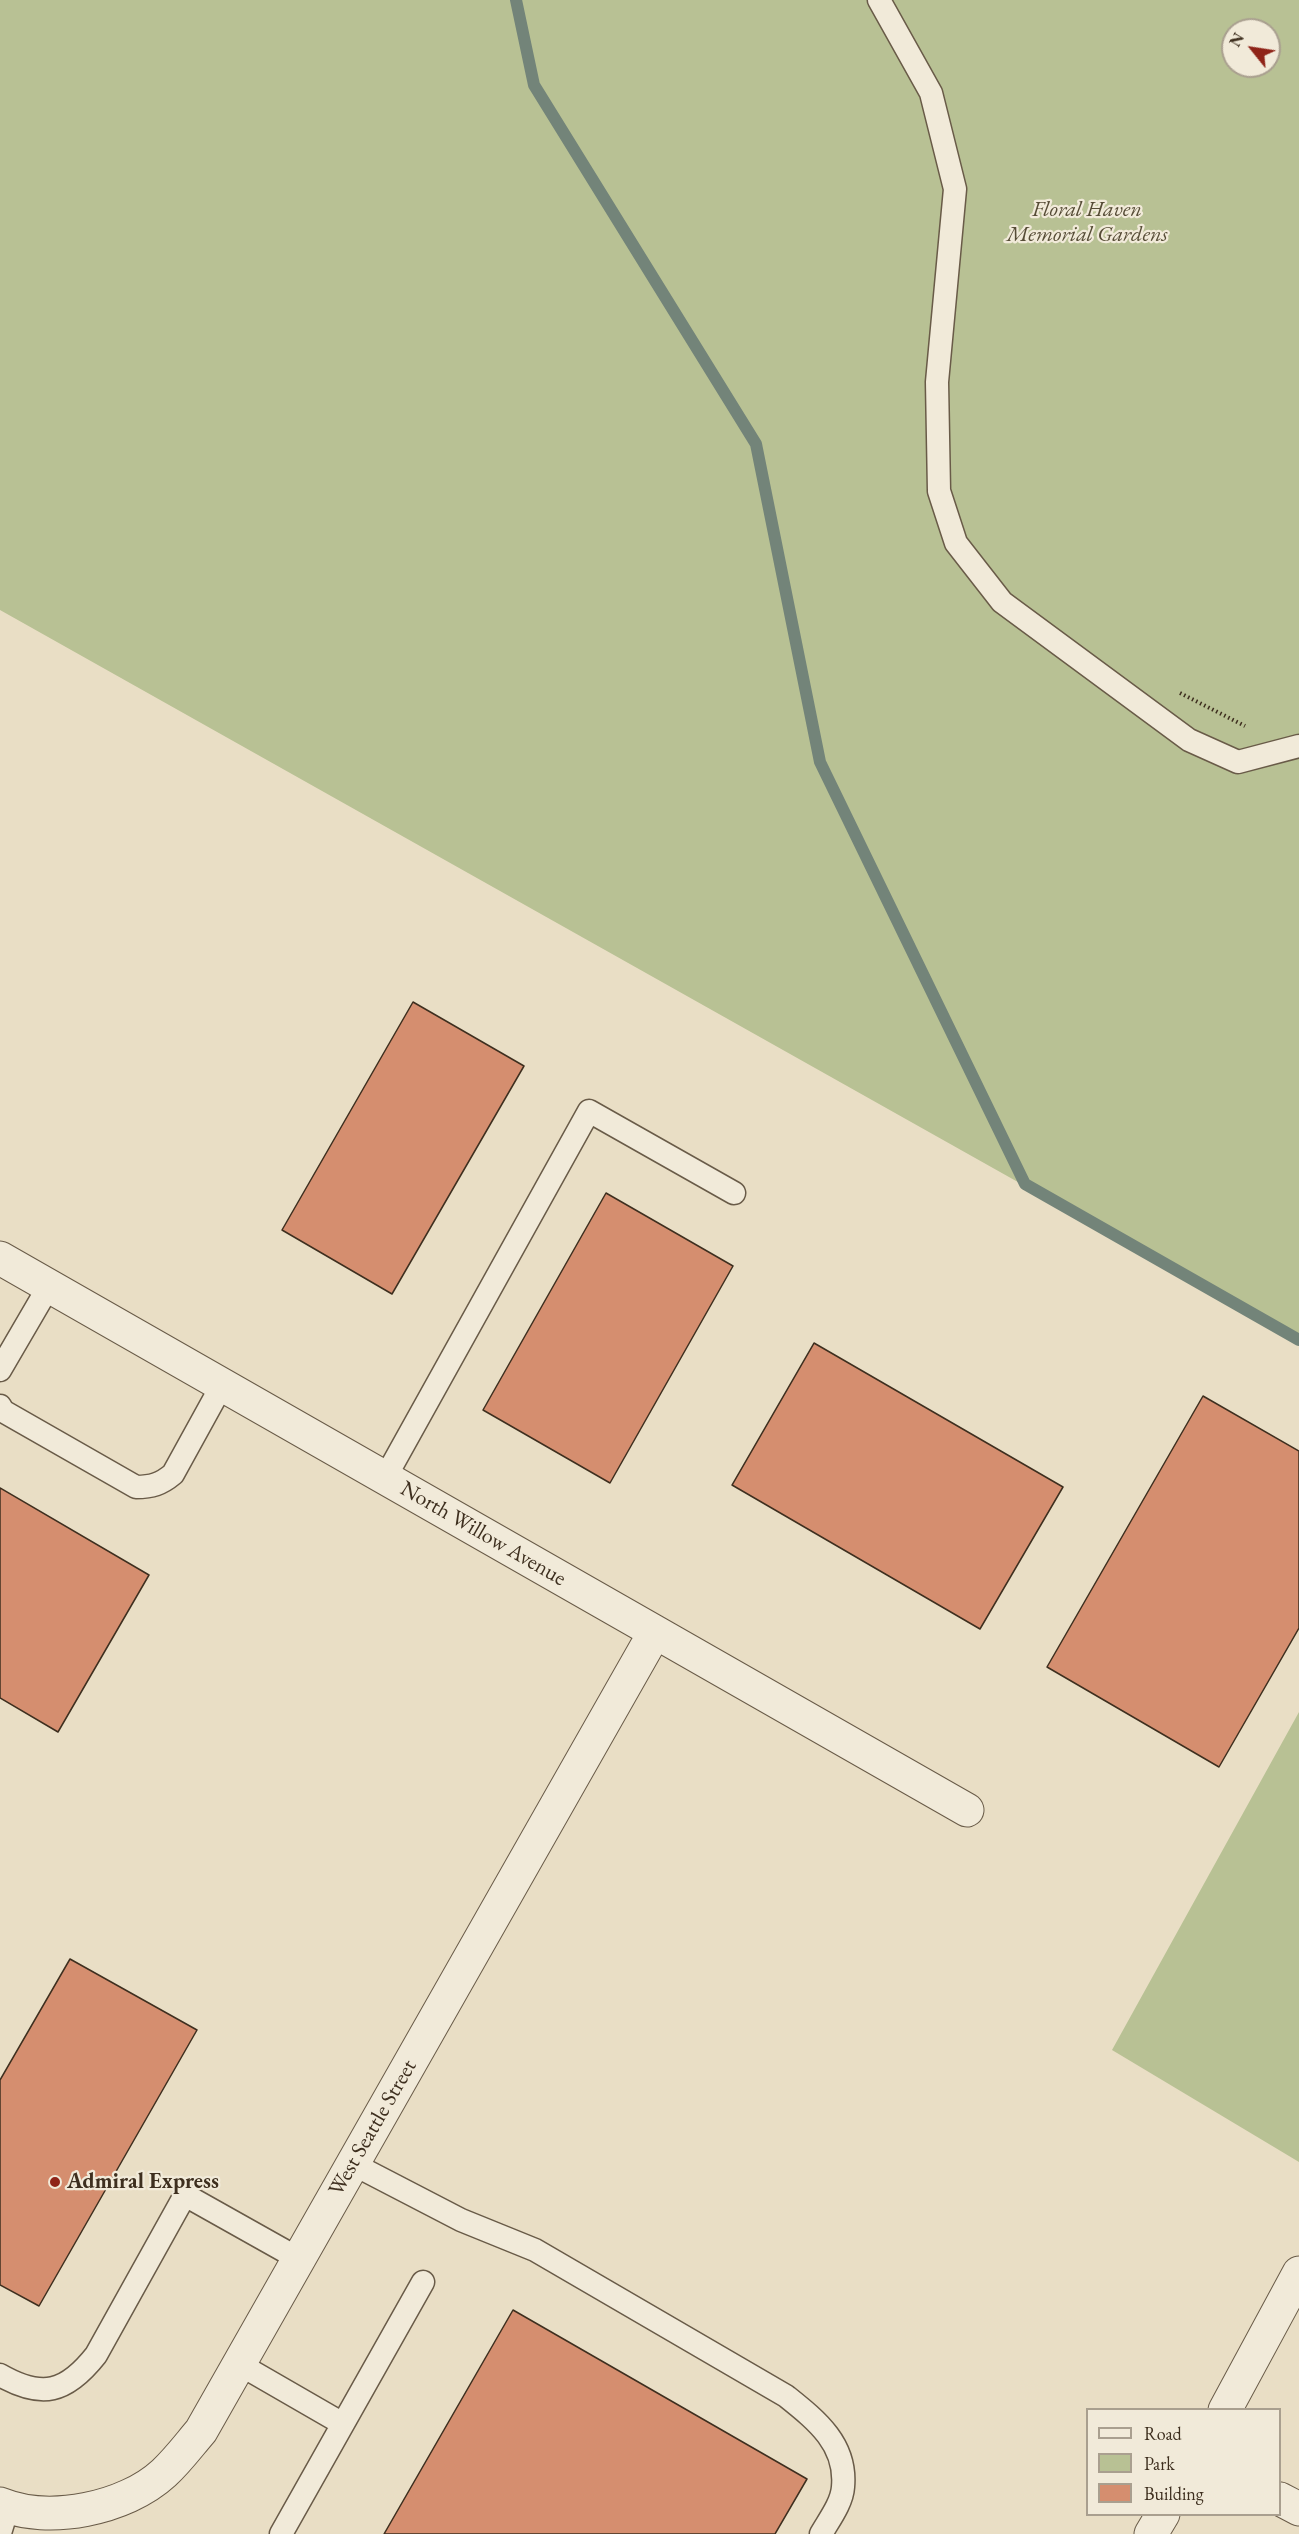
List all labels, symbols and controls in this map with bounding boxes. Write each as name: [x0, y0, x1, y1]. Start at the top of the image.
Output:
north arrow: [1221, 18, 1281, 78]
text: N: [1224, 29, 1249, 51]
park label: Floral Haven Memorial Gardens: [1006, 197, 1168, 248]
street label: North Willow Avenue: [395, 1476, 571, 1592]
street label: West Seattle Street: [323, 2055, 423, 2201]
place label: Admiral Express: [67, 2169, 219, 2195]
marker: Admiral Express: [48, 2175, 62, 2189]
legend: [1086, 2408, 1281, 2516]
text: Road: [1144, 2422, 1182, 2445]
text: Park: [1144, 2452, 1175, 2475]
text: Building: [1144, 2482, 1204, 2505]

